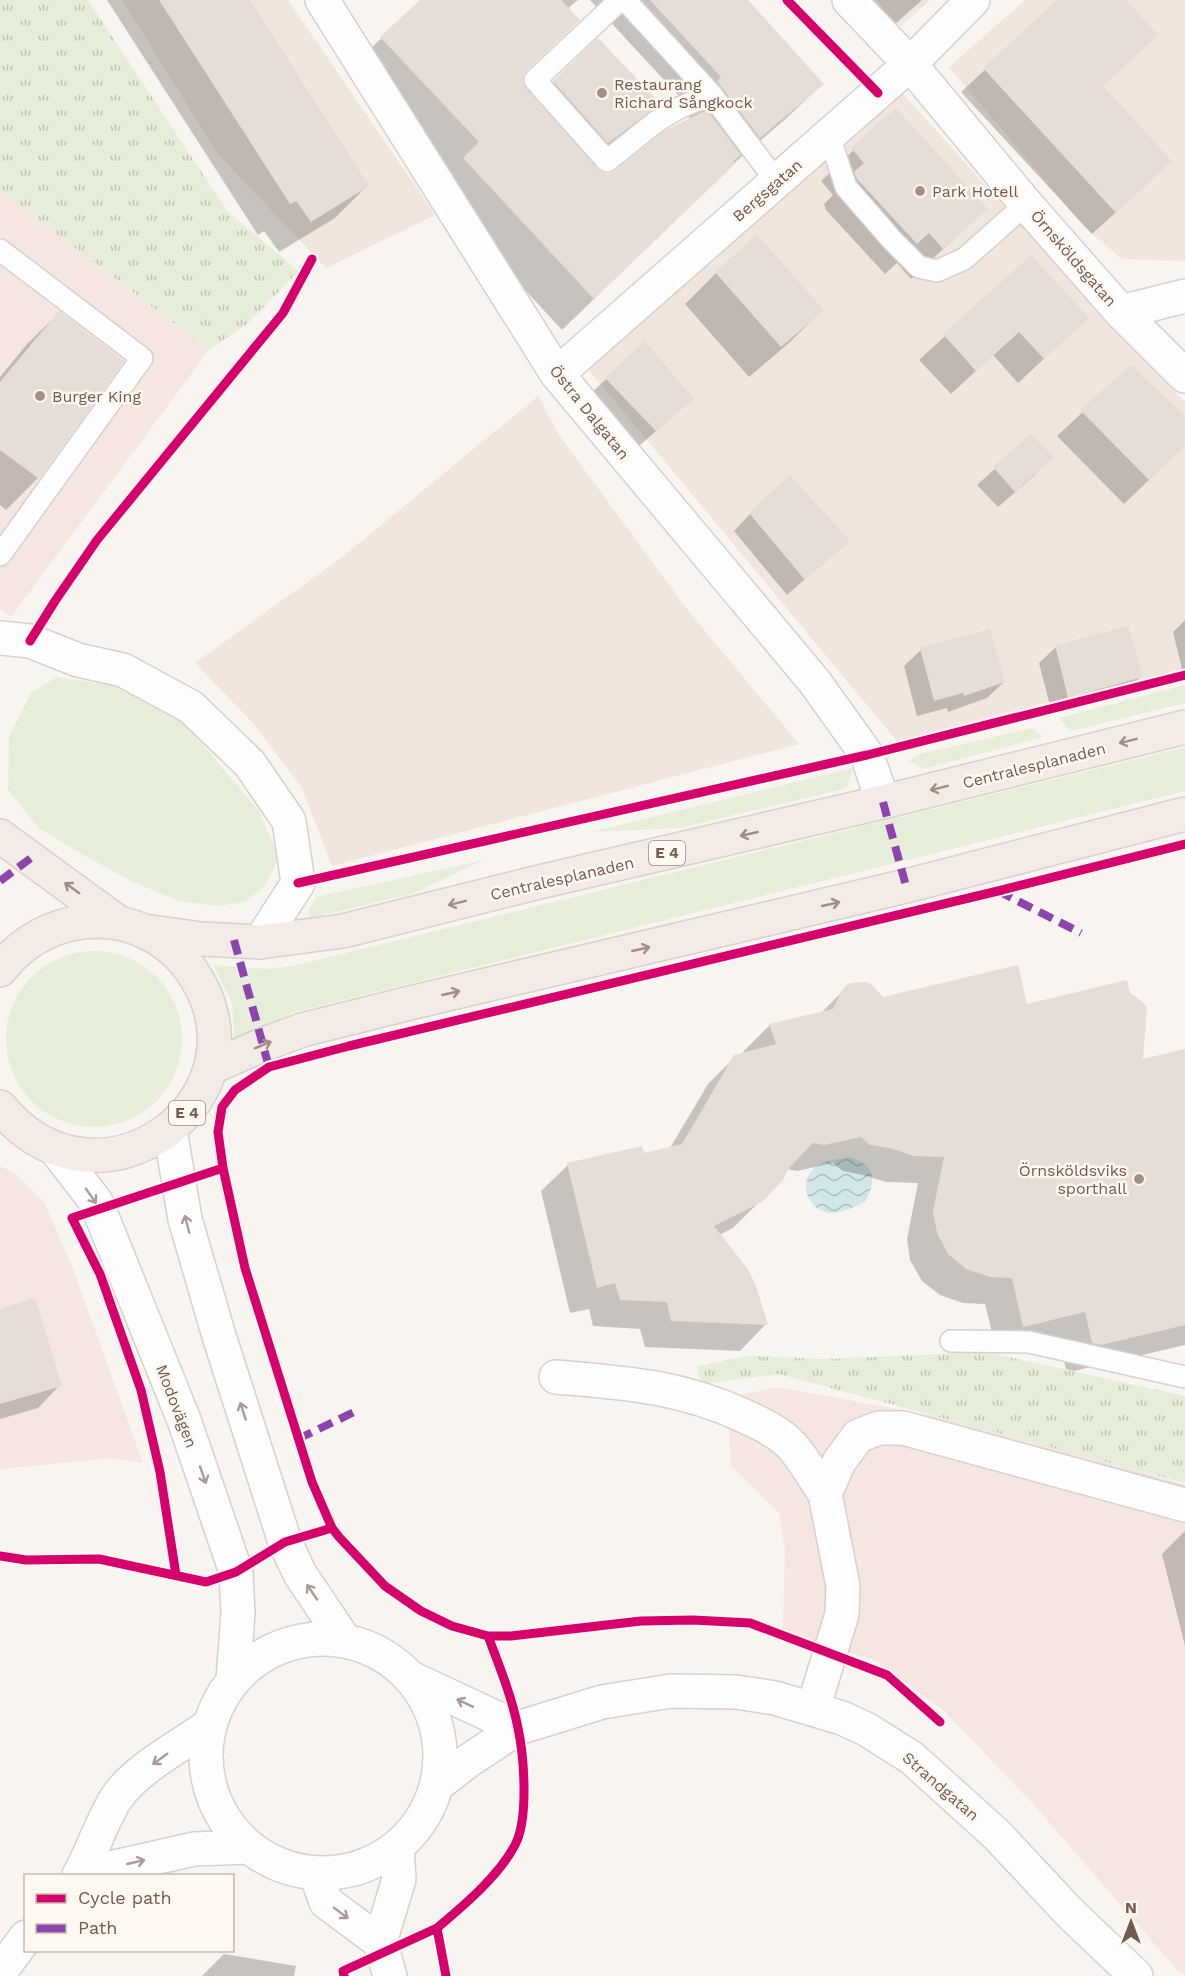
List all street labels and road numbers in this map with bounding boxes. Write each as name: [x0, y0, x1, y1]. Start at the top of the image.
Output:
street label: Bergsgatan: [729, 155, 806, 226]
street label: Örnsköldsgatan: [1027, 206, 1121, 310]
street label: Östra Dalgatan: [546, 361, 633, 463]
street label: Centralesplanaden: [961, 739, 1108, 792]
road number: E 4: [649, 841, 685, 865]
street label: Centralesplanaden: [488, 853, 636, 904]
road number: E 4: [169, 1101, 205, 1125]
street label: Modovägen: [152, 1362, 201, 1450]
street label: Strandgatan: [899, 1748, 983, 1825]

